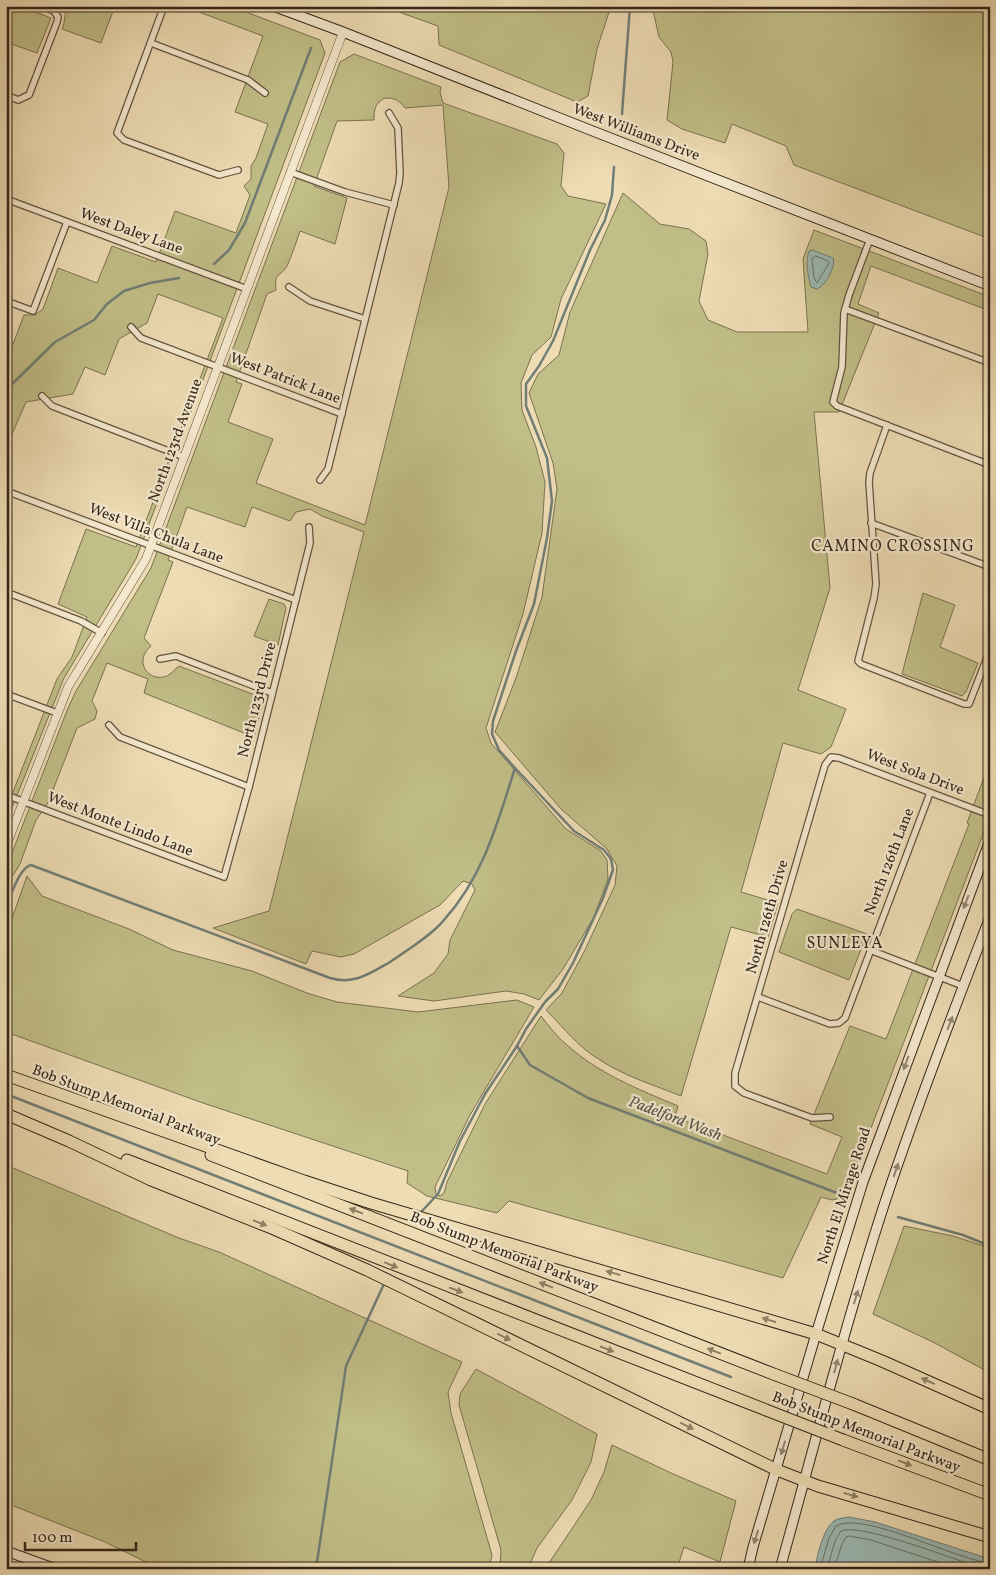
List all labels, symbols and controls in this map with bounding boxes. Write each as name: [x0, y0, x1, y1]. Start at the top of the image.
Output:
street label: West Williams Drive: [569, 99, 703, 167]
street label: West Daley Lane: [77, 204, 185, 260]
street label: West Patrick Lane: [227, 348, 343, 410]
street label: North 123rd Avenue: [144, 376, 208, 506]
street label: West Villa Chula Lane: [86, 499, 226, 569]
district label: CAMINO CROSSING: [811, 536, 975, 558]
street label: North 123rd Drive: [234, 640, 282, 760]
street label: West Sola Drive: [863, 745, 967, 801]
street label: West Monte Lindo Lane: [44, 787, 196, 863]
street label: North 126th Lane: [860, 805, 920, 919]
street label: North 126th Drive: [742, 857, 794, 977]
one-way arrow: [962, 894, 970, 909]
district label: SUNLEYA: [807, 933, 883, 955]
one-way arrow: [946, 1016, 954, 1030]
one-way arrow: [902, 1056, 910, 1071]
street label: Bob Stump Memorial Parkway: [29, 1060, 223, 1152]
water label: Padelford Wash: [625, 1091, 725, 1147]
street label: North El Mirage Road: [813, 1125, 877, 1267]
one-way arrow: [893, 1162, 900, 1177]
one-way arrow: [348, 1207, 363, 1215]
street label: Bob Stump Memorial Parkway: [407, 1207, 601, 1299]
one-way arrow: [253, 1220, 267, 1228]
one-way arrow: [384, 1261, 399, 1269]
one-way arrow: [606, 1268, 621, 1276]
one-way arrow: [538, 1281, 553, 1289]
one-way arrow: [448, 1287, 463, 1294]
one-way arrow: [853, 1290, 861, 1305]
one-way arrow: [761, 1315, 776, 1323]
one-way arrow: [497, 1333, 511, 1341]
one-way arrow: [600, 1345, 615, 1353]
one-way arrow: [706, 1347, 721, 1355]
one-way arrow: [833, 1359, 841, 1374]
one-way arrow: [921, 1377, 935, 1385]
street label: Bob Stump Memorial Parkway: [769, 1387, 963, 1479]
one-way arrow: [680, 1422, 694, 1430]
one-way arrow: [778, 1440, 786, 1455]
one-way arrow: [897, 1460, 912, 1467]
one-way arrow: [844, 1491, 859, 1499]
scale bar: [25, 1520, 136, 1552]
text: 100 m: [32, 1528, 72, 1549]
one-way arrow: [751, 1530, 759, 1545]

